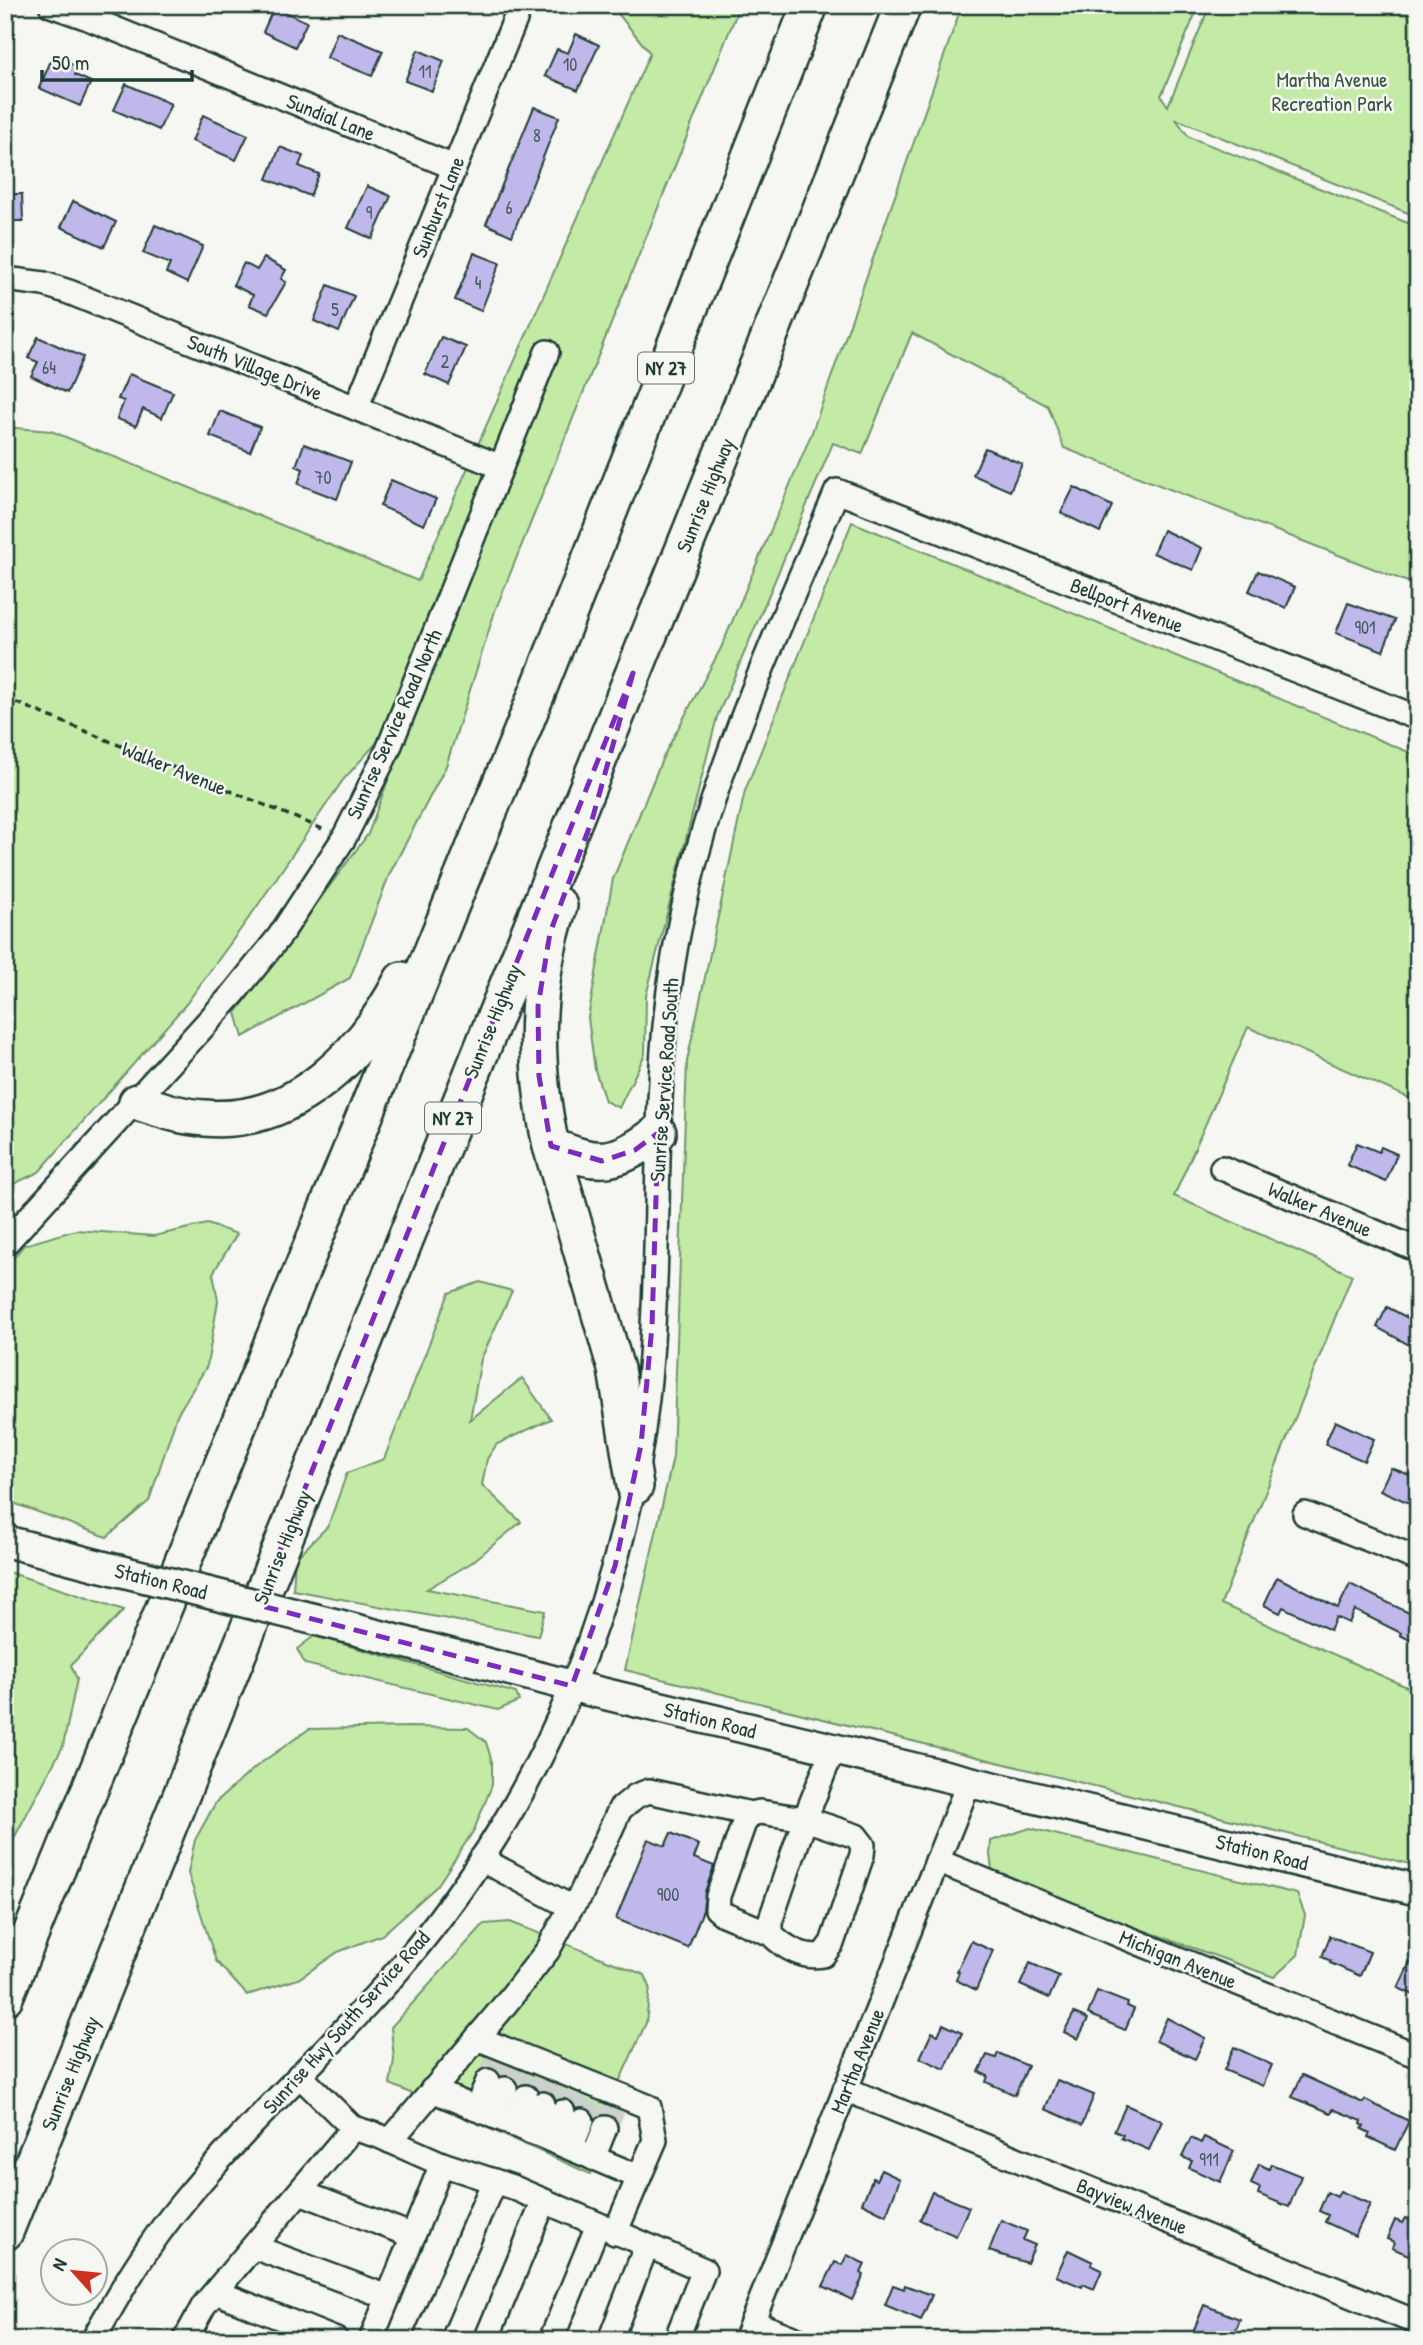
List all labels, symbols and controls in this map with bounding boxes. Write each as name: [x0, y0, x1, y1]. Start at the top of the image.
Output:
scale bar: [42, 38, 192, 82]
text: 50 m: [52, 48, 89, 77]
house number: 10: [563, 52, 577, 77]
house number: 11: [418, 59, 432, 84]
park label: Martha Avenue Recreation Park: [1272, 65, 1393, 118]
street label: Sundial Lane: [282, 86, 380, 148]
house number: 8: [533, 123, 541, 148]
street label: Sunburst Lane: [405, 152, 471, 262]
house number: 6: [505, 195, 513, 220]
house number: 9: [366, 200, 373, 225]
house number: 4: [475, 270, 482, 295]
house number: 5: [331, 297, 339, 322]
street label: South Village Drive: [183, 327, 327, 407]
house number: 2: [441, 349, 450, 374]
road number: NY 27: [638, 352, 694, 384]
house number: 64: [42, 355, 56, 380]
street label: Sunrise Highway: [669, 433, 741, 557]
house number: 70: [315, 465, 331, 490]
street label: Bellport Avenue: [1066, 570, 1188, 640]
house number: 901: [1354, 615, 1376, 640]
street label: Sunrise Service Road North: [339, 624, 449, 824]
street label: Walker Avenue: [118, 734, 230, 802]
street label: Sunrise Highway: [456, 959, 528, 1083]
street label: Sunrise Service Road South: [642, 977, 686, 1183]
road number: NY 27: [425, 1102, 481, 1134]
street label: Walker Avenue: [1264, 1174, 1376, 1244]
street label: Sunrise Highway: [246, 1485, 318, 1609]
street label: Station Road: [112, 1556, 210, 1606]
street label: Station Road: [661, 1695, 759, 1745]
street label: Station Road: [1213, 1827, 1311, 1877]
house number: 900: [657, 1882, 679, 1907]
street label: Michigan Avenue: [1115, 1922, 1241, 1996]
street label: Sunrise Hwy South Service Road: [256, 1924, 436, 2120]
street label: Martha Avenue: [823, 2004, 891, 2118]
street label: Sunrise Highway: [34, 2011, 106, 2135]
house number: 911: [1199, 2147, 1219, 2172]
street label: Bayview Avenue: [1072, 2171, 1192, 2241]
north arrow: [38, 2236, 108, 2306]
text: N: [45, 2254, 73, 2275]

